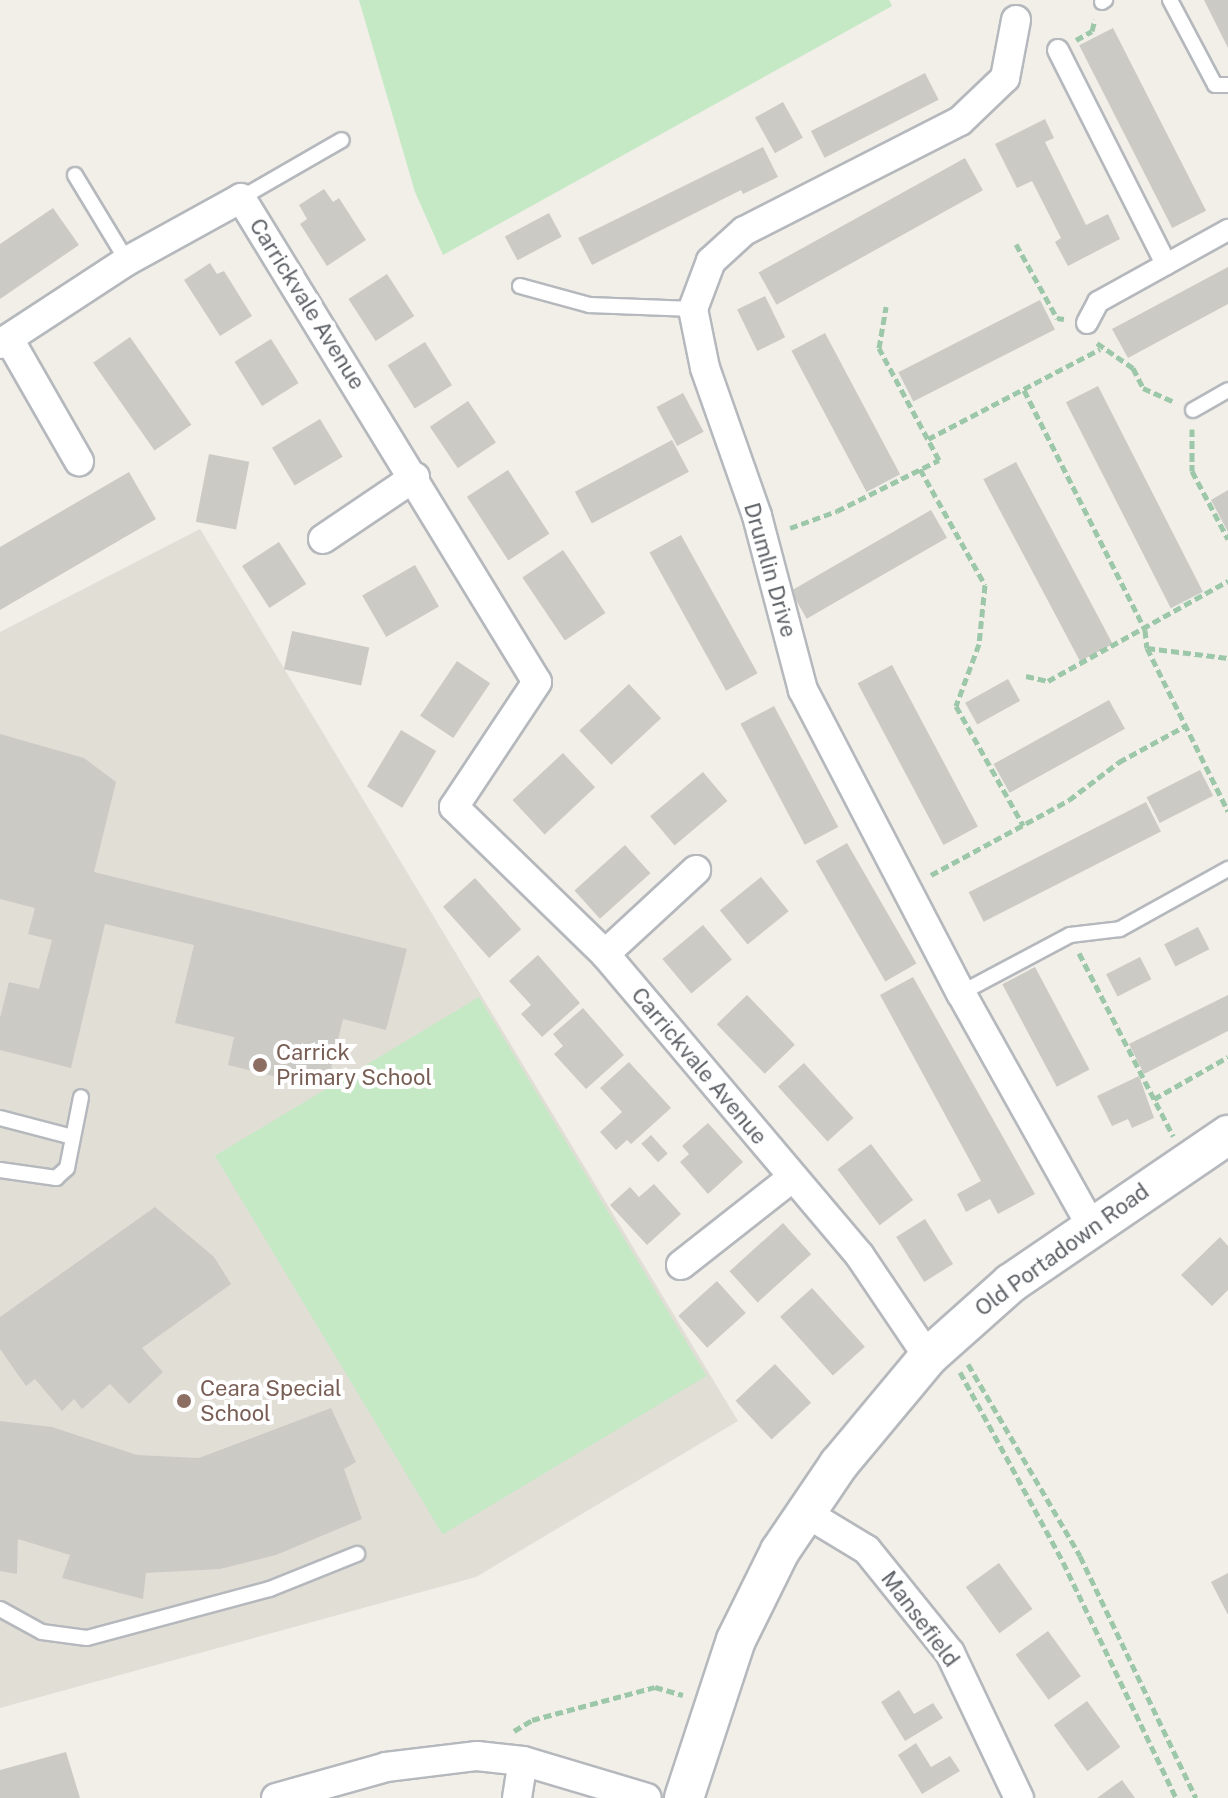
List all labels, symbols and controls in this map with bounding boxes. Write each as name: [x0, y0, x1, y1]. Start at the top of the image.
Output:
street label: Carrickvale Avenue: [244, 214, 370, 394]
street label: Drumlin Drive: [738, 500, 802, 640]
street label: Carrickvale Avenue: [626, 982, 772, 1150]
place label: Carrick Primary School: [276, 1039, 432, 1090]
marker: Carrick Primary School: [251, 1056, 269, 1074]
street label: Old Portadown Road: [970, 1178, 1154, 1322]
place label: Ceara Special School: [200, 1375, 342, 1426]
marker: Ceara Special School: [175, 1392, 193, 1410]
street label: Mansefield: [875, 1566, 965, 1672]

